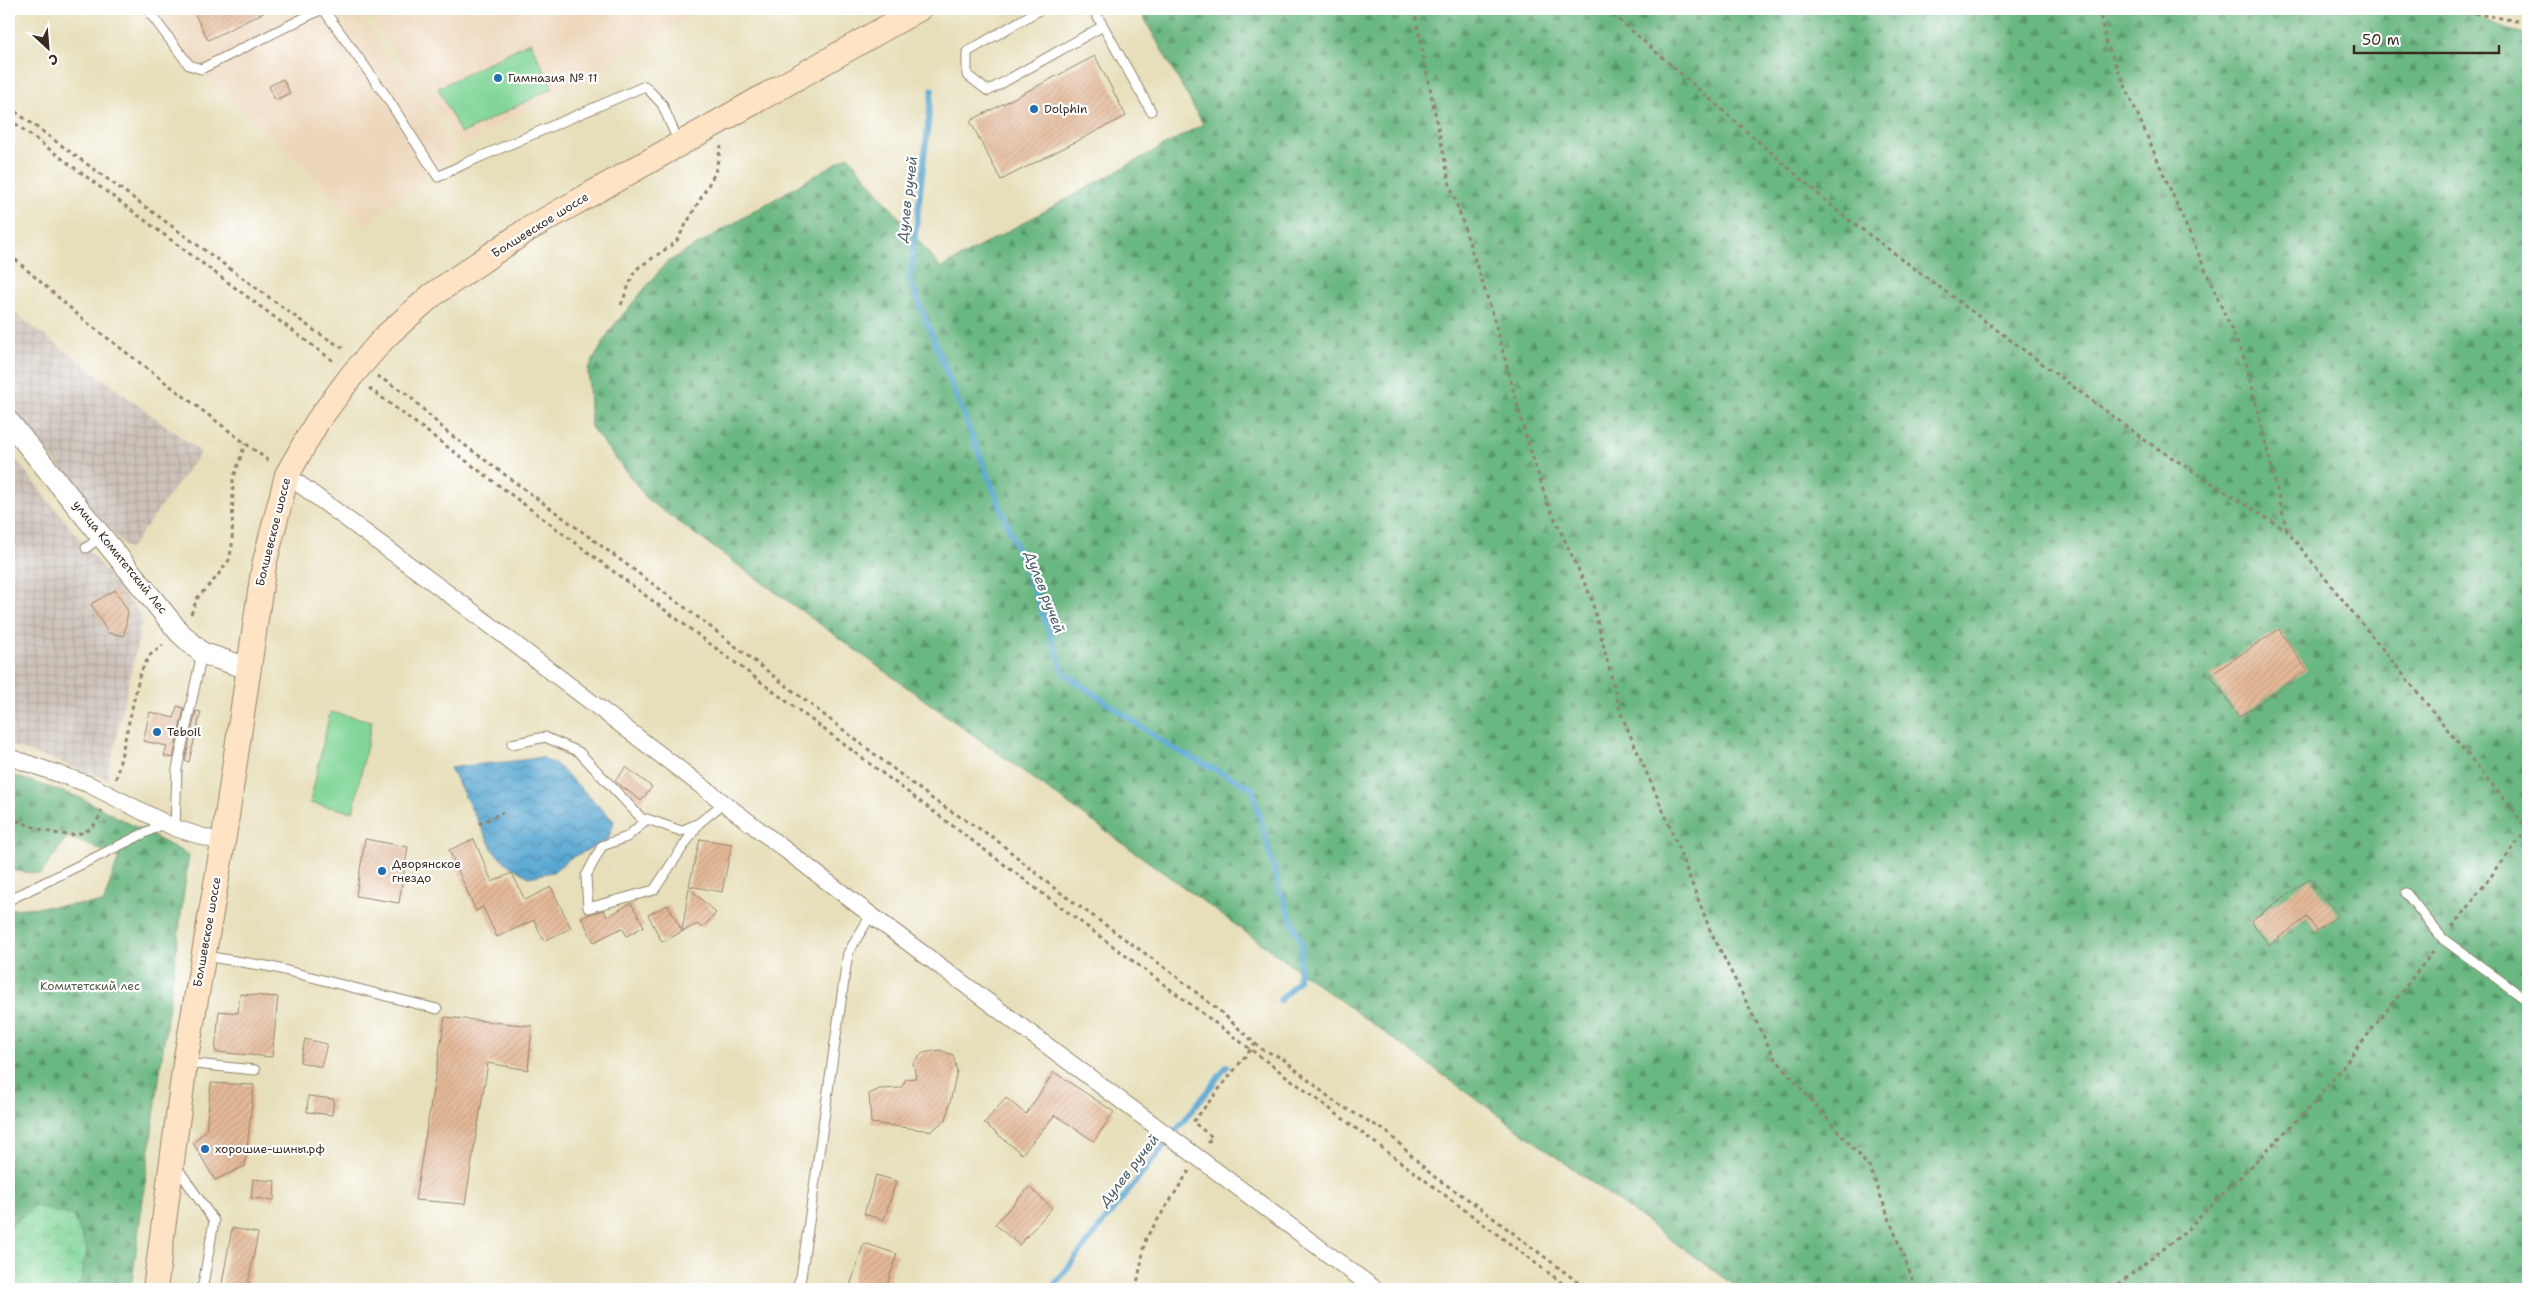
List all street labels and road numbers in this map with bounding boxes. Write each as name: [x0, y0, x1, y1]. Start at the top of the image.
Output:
street label: Болшевское шоссе: [488, 189, 592, 261]
street label: Болшевское шоссе: [252, 476, 294, 588]
street label: улица Комитетский Лес: [69, 497, 171, 617]
street label: Болшевское шоссе: [189, 875, 225, 988]

